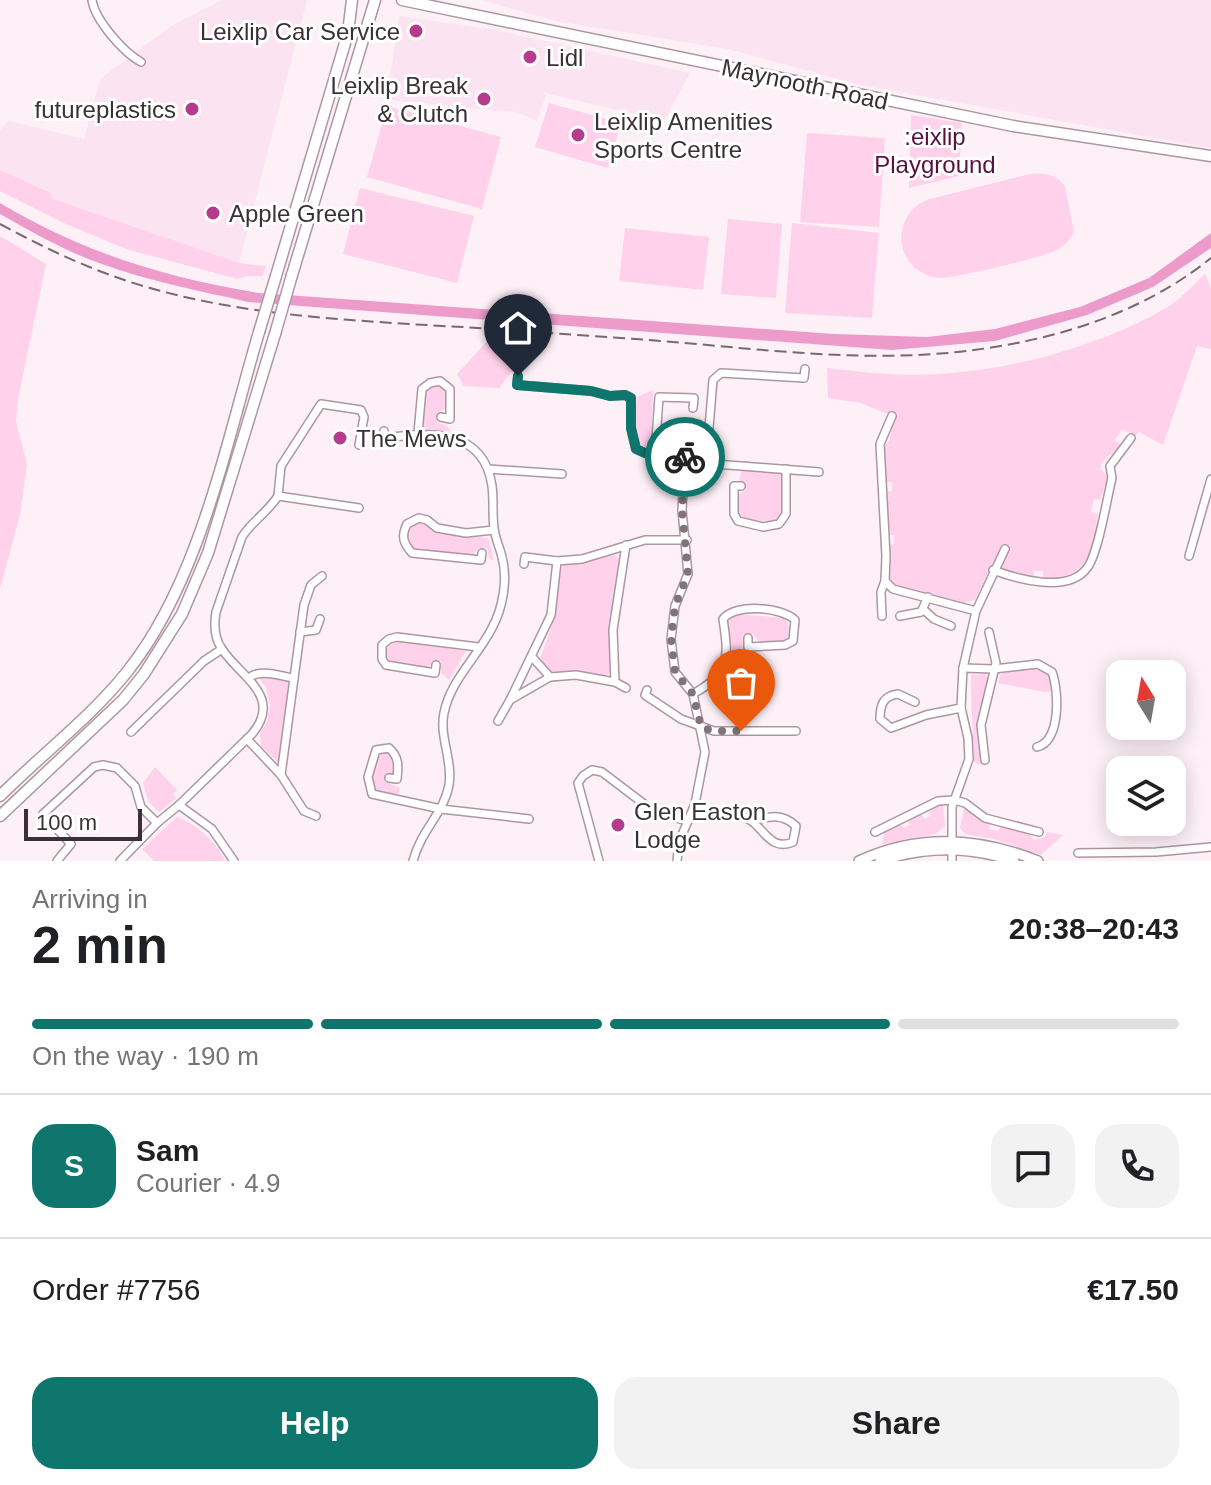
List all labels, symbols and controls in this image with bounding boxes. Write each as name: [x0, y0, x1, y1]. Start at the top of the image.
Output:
place label: Leixlip Car Service: [200, 18, 400, 45]
marker: Leixlip Car Service: [407, 22, 425, 40]
place label: Lidl: [546, 44, 583, 71]
marker: Lidl: [521, 48, 539, 66]
street label: Maynooth Road: [719, 53, 891, 115]
place label: Leixlip Break & Clutch: [331, 72, 469, 127]
marker: Leixlip Break & Clutch: [475, 90, 493, 108]
place label: futureplastics: [35, 96, 176, 123]
marker: futureplastics: [183, 100, 201, 118]
place label: Leixlip Amenities Sports Centre: [594, 108, 773, 163]
park label: :eixlip Playground: [874, 123, 996, 178]
marker: Leixlip Amenities Sports Centre: [569, 126, 587, 144]
place label: Apple Green: [229, 200, 364, 227]
marker: Apple Green: [204, 204, 222, 222]
pin: [484, 294, 552, 376]
icon: home: [496, 306, 540, 350]
courier: [645, 417, 725, 497]
place label: The Mews: [356, 425, 467, 452]
marker: The Mews: [331, 429, 349, 447]
icon: bike: [663, 435, 707, 479]
pin: [707, 649, 775, 731]
north arrow: [1106, 660, 1186, 740]
map controls: [1106, 660, 1186, 836]
icon: bag: [719, 661, 763, 705]
button: layers: [1106, 756, 1186, 836]
place label: Glen Easton Lodge: [634, 798, 766, 853]
scale bar: [24, 805, 142, 841]
text: 100 m: [36, 810, 97, 835]
marker: Glen Easton Lodge: [609, 816, 627, 834]
text: Arriving in: [32, 884, 148, 914]
text: 20:38–20:43: [1009, 912, 1179, 945]
text: 2 min: [32, 916, 168, 974]
text: On the way · 190 m: [32, 1041, 259, 1071]
button: chat: [991, 1124, 1075, 1208]
button: phone: [1095, 1124, 1179, 1208]
text: Sam: [136, 1134, 199, 1167]
text: S: [64, 1149, 84, 1182]
text: Courier · 4.9: [136, 1168, 281, 1198]
text: Order #7756: [32, 1273, 200, 1306]
text: €17.50: [1087, 1273, 1179, 1306]
button: Help: [32, 1377, 598, 1469]
button: Share: [614, 1377, 1179, 1469]

